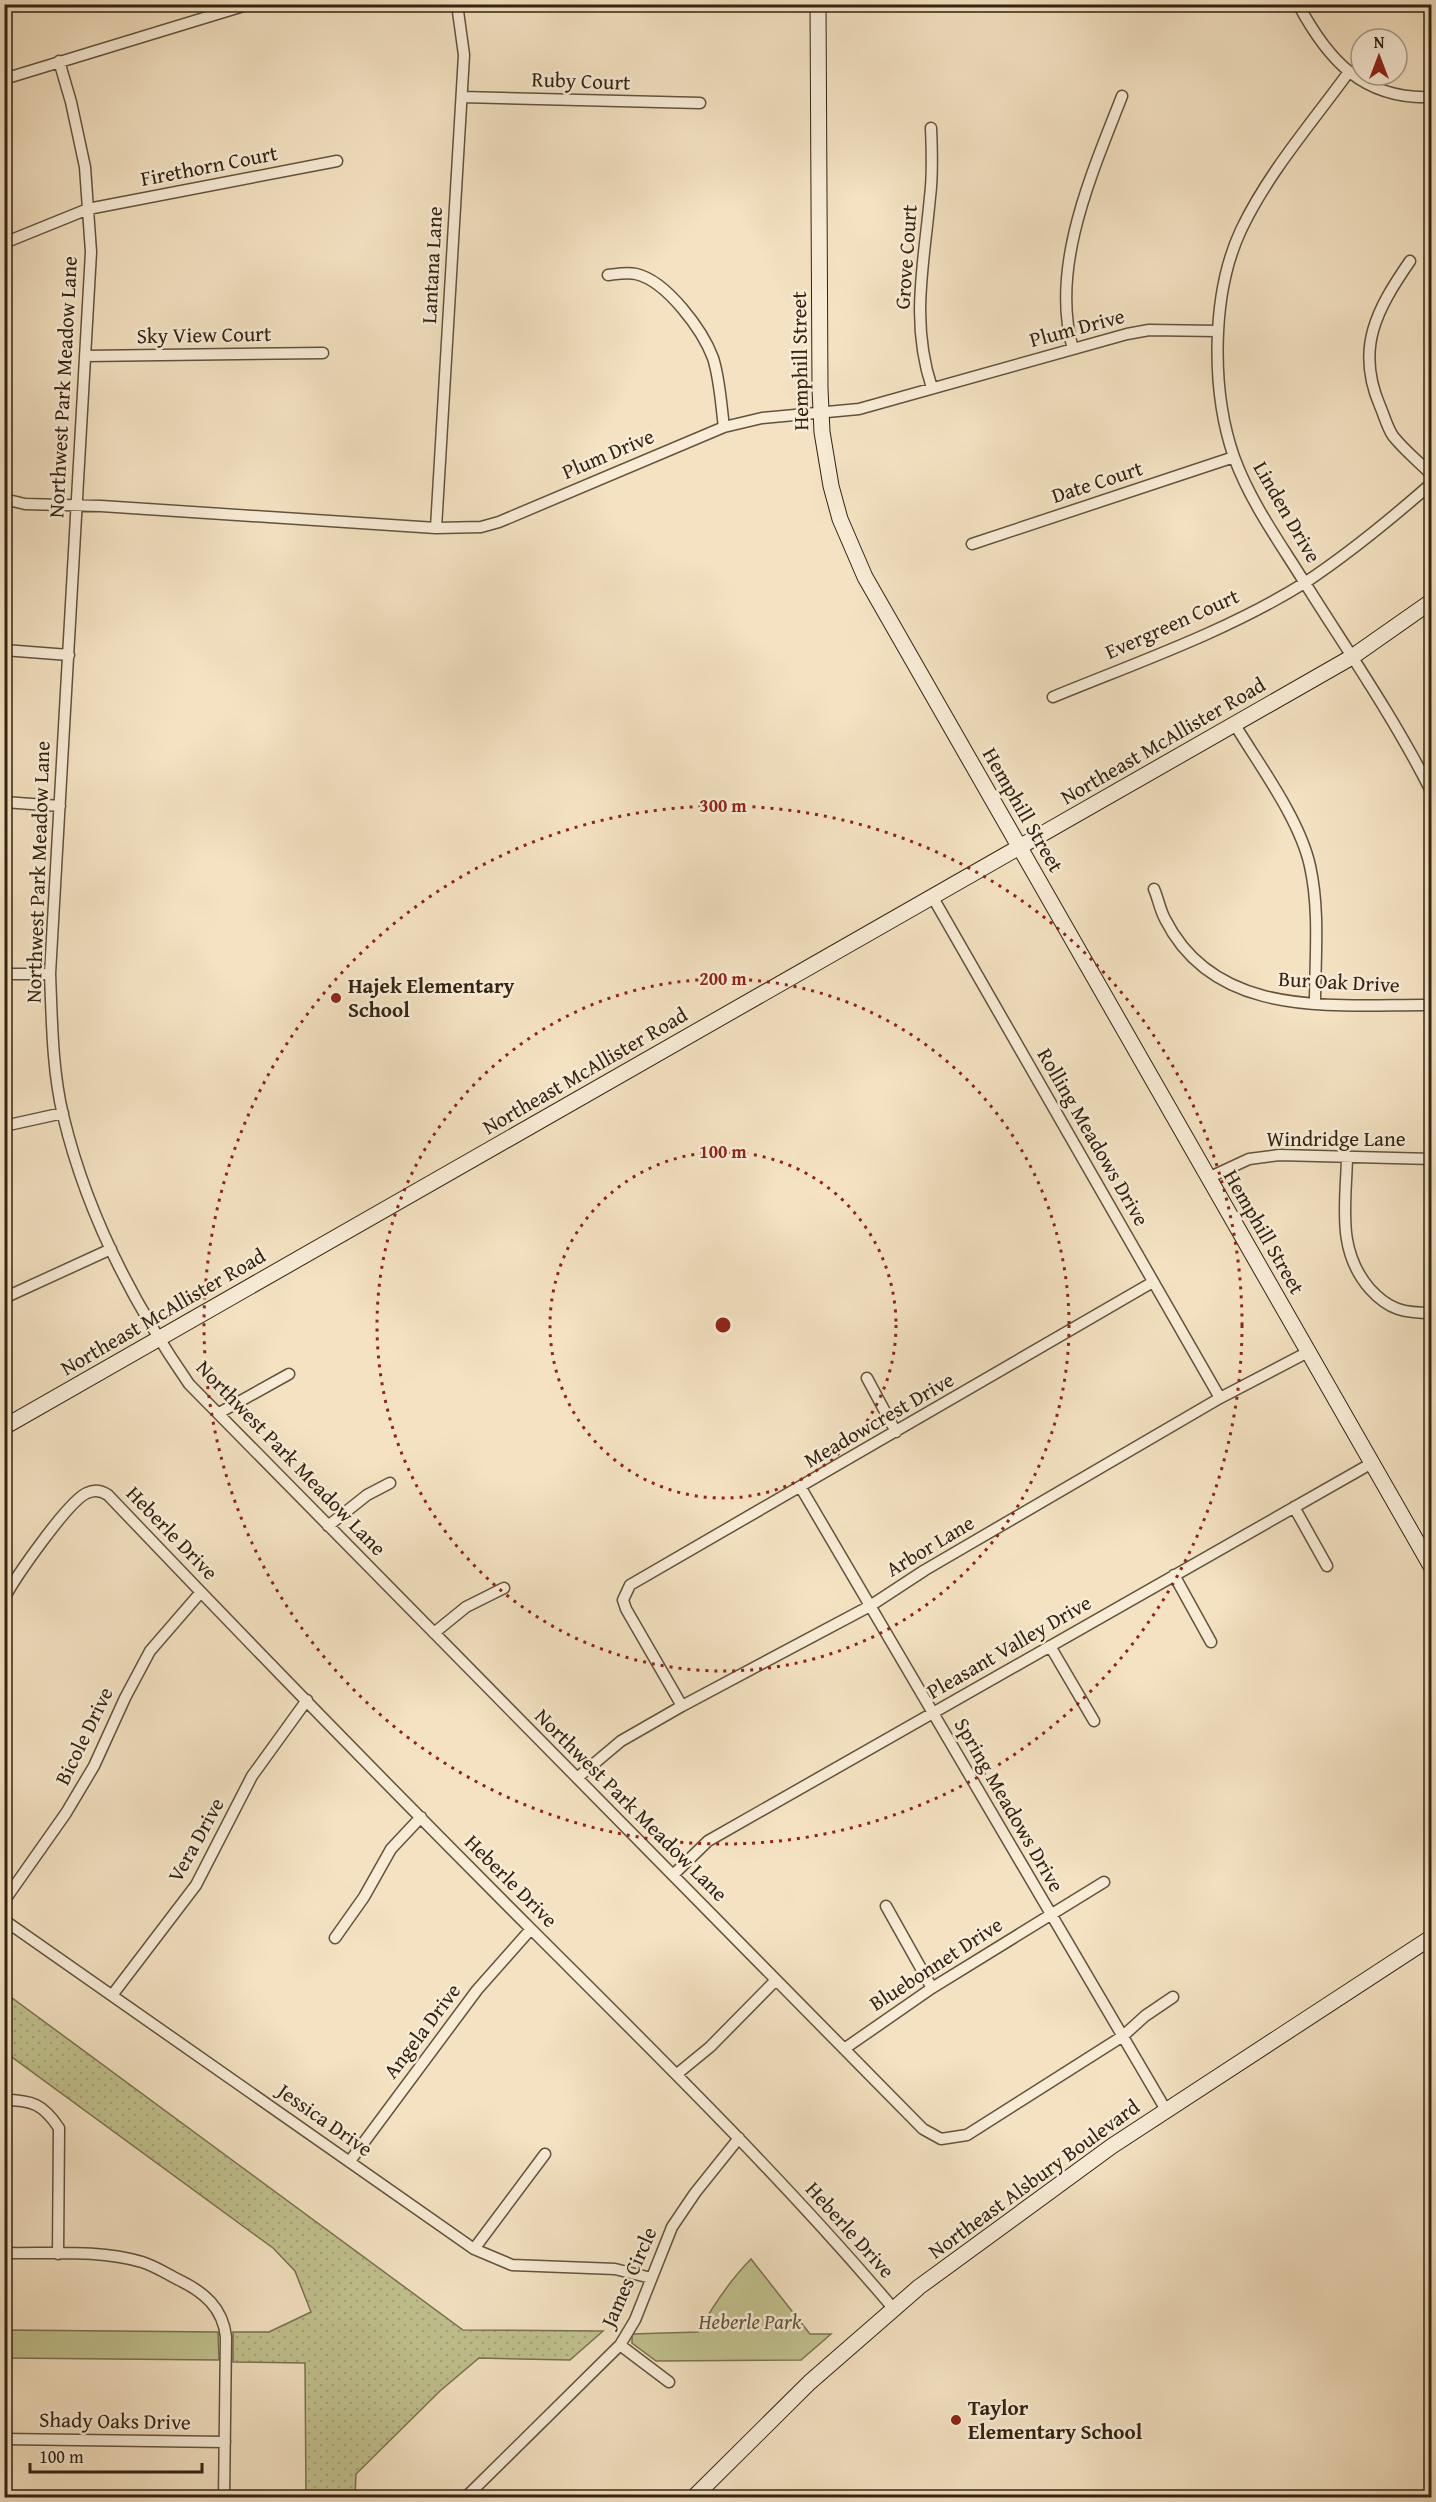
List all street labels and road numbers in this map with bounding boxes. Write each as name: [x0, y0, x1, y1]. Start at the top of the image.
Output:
street label: Ruby Court: [531, 63, 632, 98]
street label: Firethorn Court: [138, 137, 281, 194]
street label: Grove Court: [886, 203, 925, 310]
street label: Lantana Lane: [413, 205, 450, 324]
street label: Northwest Park Meadow Lane: [40, 255, 85, 519]
street label: Hemphill Street: [783, 290, 816, 431]
street label: Plum Drive: [1026, 300, 1128, 355]
street label: Sky View Court: [136, 318, 272, 351]
street label: Plum Drive: [557, 420, 659, 487]
street label: Date Court: [1047, 452, 1147, 511]
street label: Linden Drive: [1246, 455, 1329, 568]
street label: Evergreen Court: [1100, 580, 1244, 667]
street label: Northeast McAllister Road: [1054, 669, 1272, 812]
street label: Northwest Park Meadow Lane: [17, 740, 58, 1004]
street label: Hemphill Street: [975, 742, 1072, 878]
street label: Bur Oak Drive: [1277, 963, 1401, 1000]
street label: Northeast McAllister Road: [476, 999, 694, 1142]
street label: Rolling Meadows Drive: [1030, 1042, 1157, 1232]
street label: Windridge Lane: [1266, 1123, 1406, 1154]
street label: Hemphill Street: [1216, 1164, 1313, 1300]
street label: Northeast McAllister Road: [54, 1240, 272, 1383]
street label: Northwest Park Meadow Lane: [189, 1353, 394, 1563]
street label: Meadowcrest Drive: [798, 1364, 960, 1475]
street label: Heberle Drive: [119, 1478, 226, 1587]
street label: Arbor Lane: [880, 1507, 980, 1584]
street label: Pleasant Valley Drive: [921, 1587, 1097, 1706]
street label: Bicole Drive: [47, 1682, 121, 1790]
street label: Northwest Park Meadow Lane: [528, 1701, 735, 1908]
street label: Spring Meadows Drive: [947, 1712, 1072, 1898]
street label: Vera Drive: [160, 1792, 232, 1888]
street label: Heberle Drive: [458, 1827, 565, 1934]
street label: Bluebonnet Drive: [863, 1909, 1009, 2018]
street label: Angela Drive: [375, 1976, 468, 2085]
street label: Jessica Drive: [269, 2074, 379, 2164]
street label: Northeast Alsbury Boulevard: [922, 2091, 1147, 2266]
street label: Heberle Drive: [798, 2174, 902, 2285]
street label: James Circle: [591, 2222, 665, 2335]
street label: Shady Oaks Drive: [39, 2404, 191, 2437]

